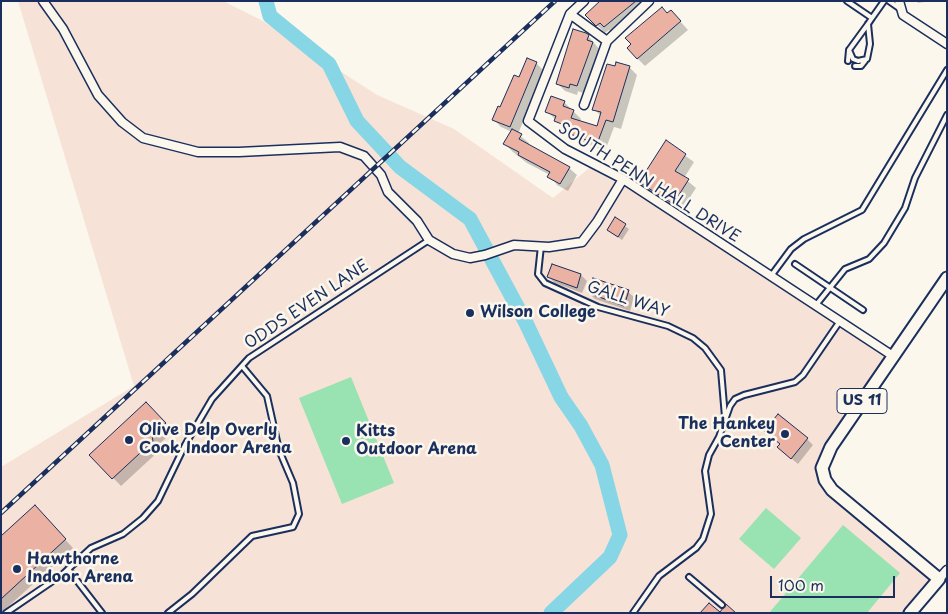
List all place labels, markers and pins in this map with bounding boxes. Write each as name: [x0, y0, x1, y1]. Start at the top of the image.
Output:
place label: Wilson College: [480, 303, 596, 323]
marker: Wilson College: [464, 307, 476, 319]
place label: The Hankey Center: [678, 415, 775, 453]
place label: Olive Delp Overly Cook Indoor Arena: [139, 421, 292, 459]
place label: Kitts Outdoor Arena: [356, 422, 477, 460]
marker: The Hankey Center: [779, 428, 791, 440]
marker: Olive Delp Overly Cook Indoor Arena: [123, 434, 135, 446]
marker: Kitts Outdoor Arena: [340, 435, 352, 447]
place label: Hawthorne Indoor Arena: [27, 550, 133, 588]
marker: Hawthorne Indoor Arena: [11, 563, 23, 575]

